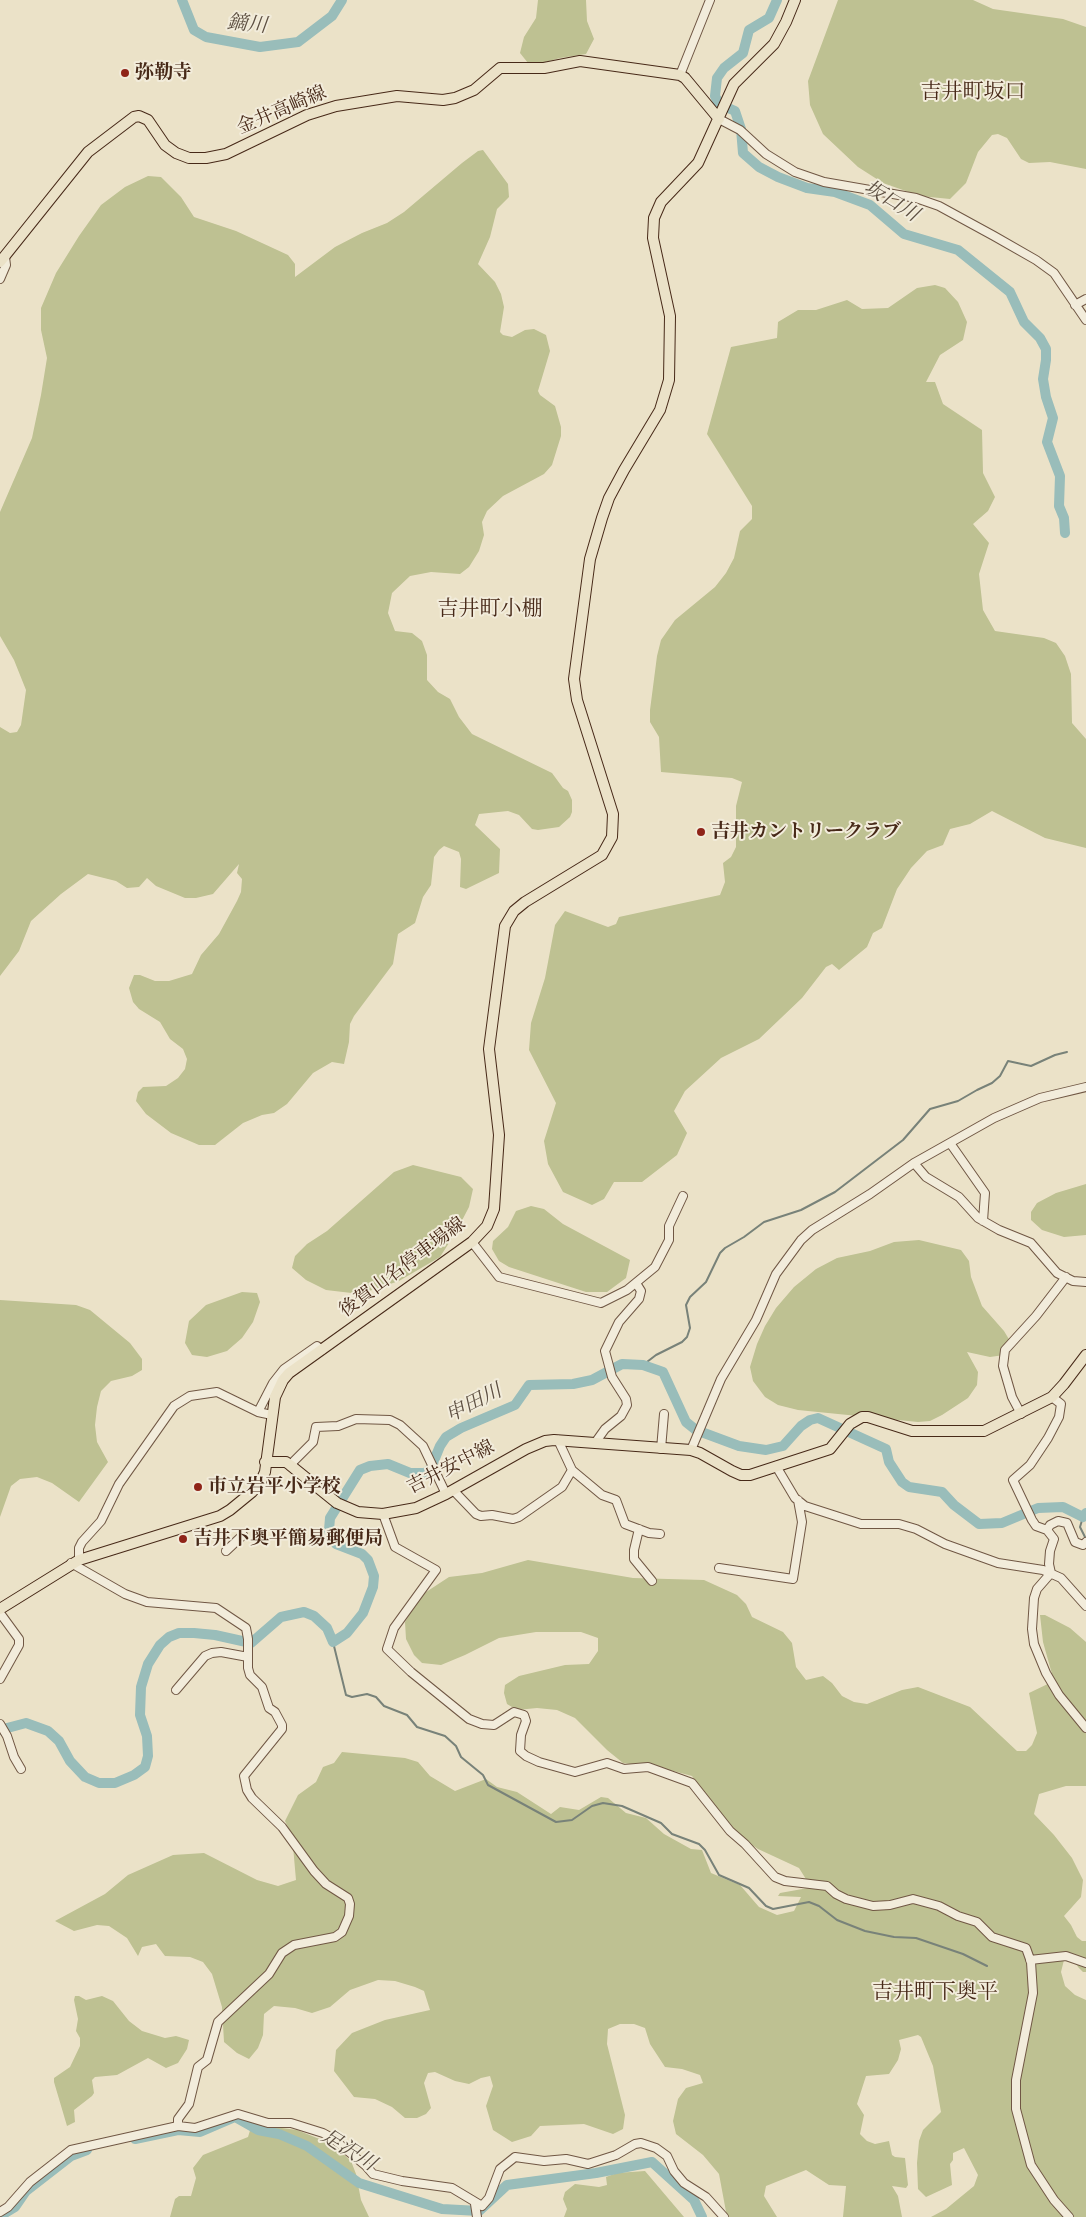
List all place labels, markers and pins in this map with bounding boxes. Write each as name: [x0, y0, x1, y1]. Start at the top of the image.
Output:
place label: 弥勒寺: [135, 62, 192, 84]
marker: 弥勒寺: [119, 67, 131, 79]
place label: 吉井カントリークラブ: [711, 821, 901, 843]
marker: 吉井カントリークラブ: [695, 826, 707, 838]
place label: 市立岩平小学校: [208, 1476, 341, 1498]
marker: 市立岩平小学校: [192, 1481, 204, 1493]
place label: 吉井下奥平簡易郵便局: [193, 1528, 383, 1550]
marker: 吉井下奥平簡易郵便局: [177, 1533, 189, 1545]

